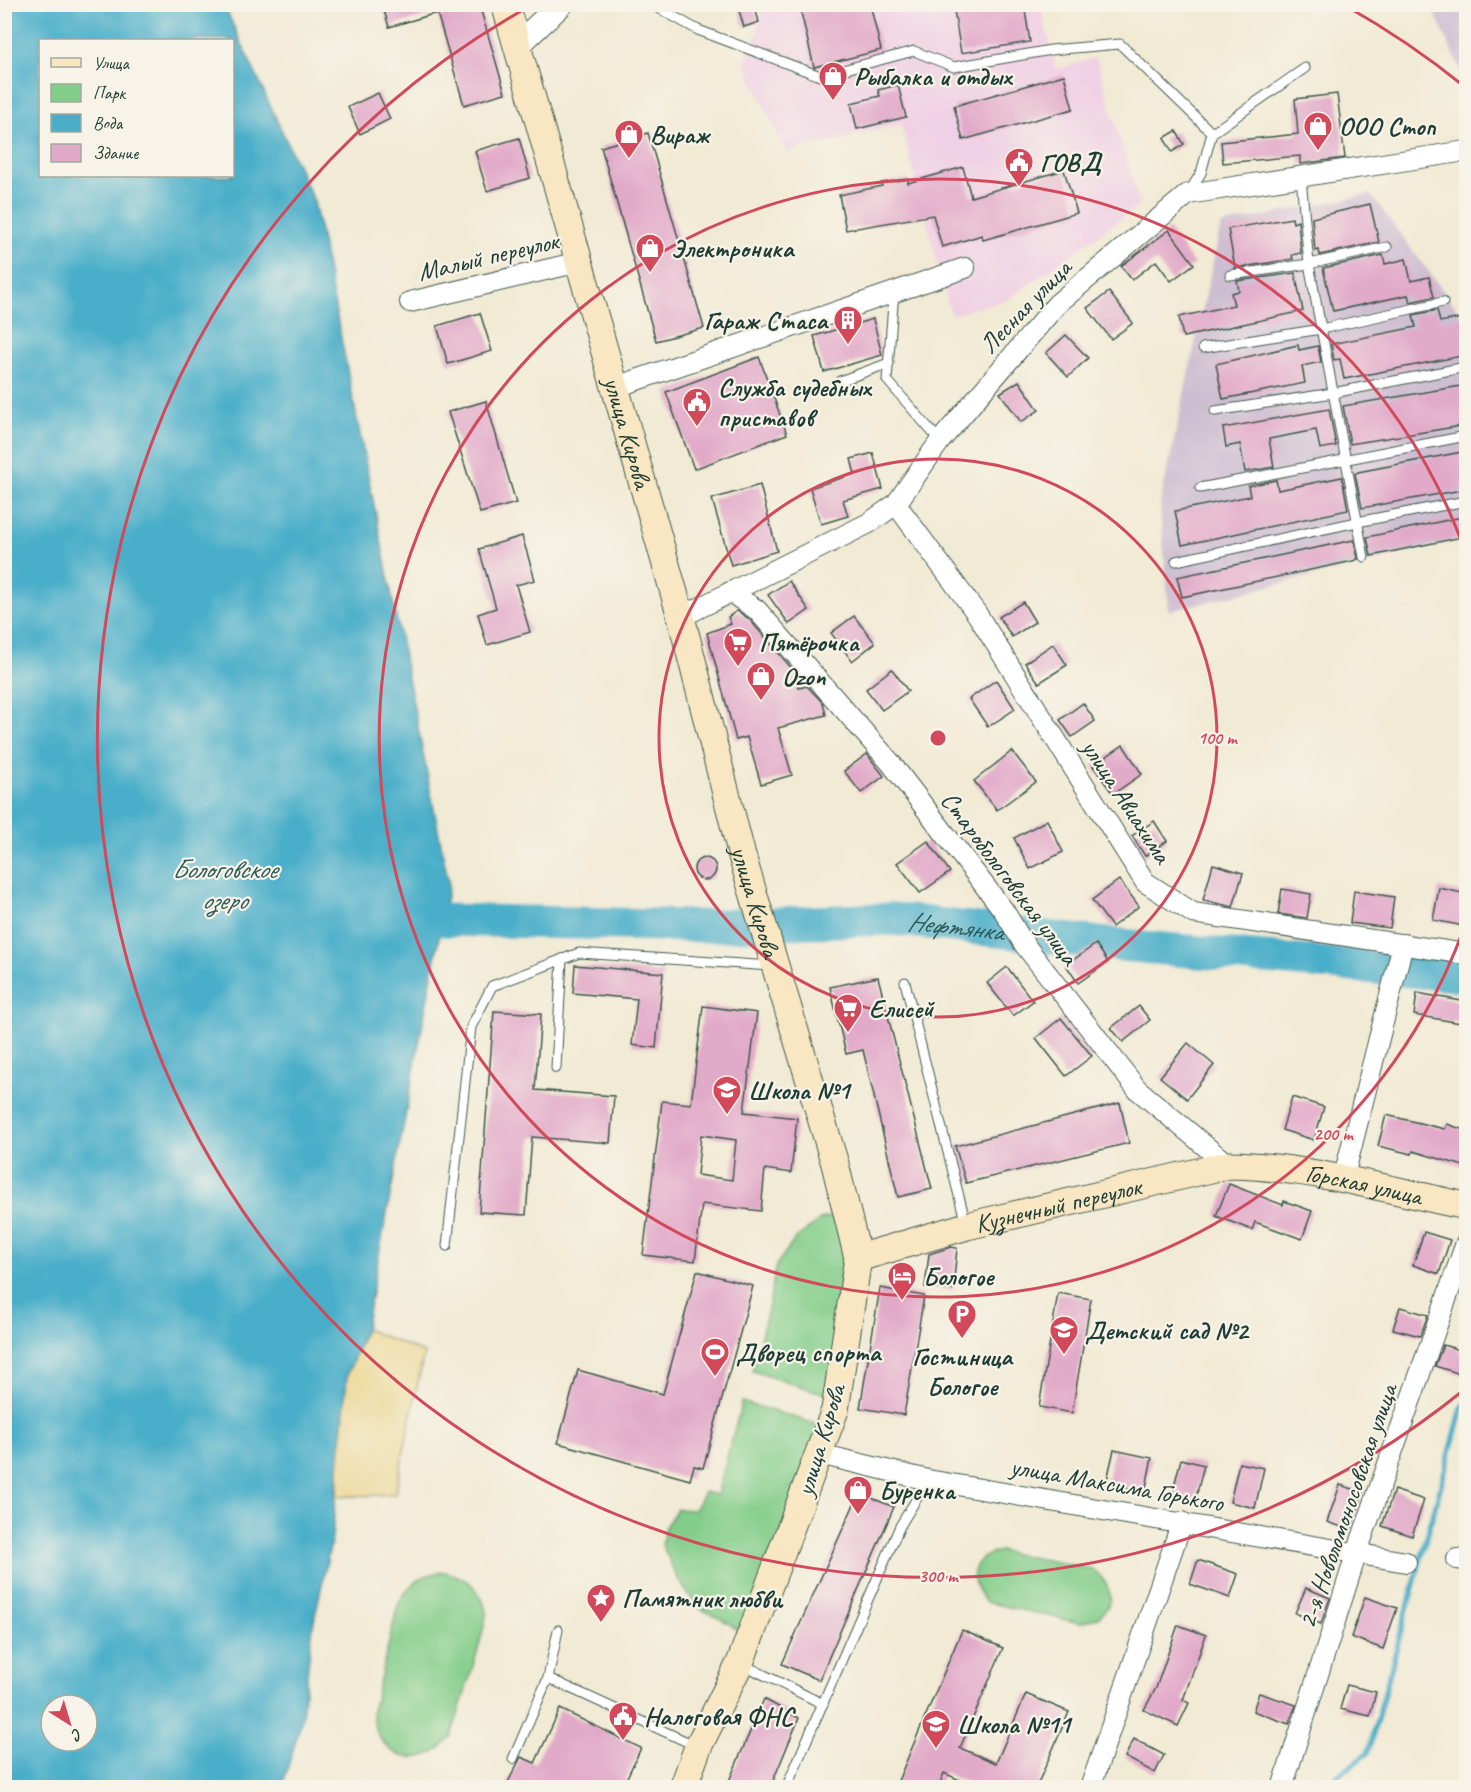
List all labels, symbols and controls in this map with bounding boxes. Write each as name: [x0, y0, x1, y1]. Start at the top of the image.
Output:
legend: [39, 39, 234, 177]
text: Улица: [93, 52, 130, 74]
shop icon: Рыбалка и отдых: [817, 60, 849, 102]
place label: Рыбалка и отдых: [854, 60, 1013, 93]
text: Парк: [93, 82, 127, 104]
shop icon: ООО Стоп: [1302, 110, 1334, 152]
place label: ООО Стоп: [1339, 110, 1436, 143]
text: Вода: [93, 112, 124, 134]
shop icon: Вираж: [613, 118, 645, 160]
place label: Вираж: [650, 118, 711, 151]
text: Здание: [93, 142, 139, 164]
public building icon: ГОВД: [1003, 146, 1035, 188]
place label: ГОВД: [1040, 146, 1103, 179]
street label: Малый переулок: [415, 224, 564, 289]
shop icon: Электроника: [634, 232, 666, 274]
place label: Электроника: [671, 232, 796, 265]
street label: Лесная улица: [972, 250, 1080, 361]
place label: Гараж Стаса: [704, 304, 829, 337]
building icon: Гараж Стаса: [832, 304, 864, 346]
street label: улица Кирова: [595, 371, 660, 495]
place label: Служба судебных приставов: [718, 371, 873, 434]
public building icon: Служба судебных приставов: [681, 386, 713, 428]
supermarket icon: Пятёрочка: [722, 626, 754, 668]
place label: Пятёрочка: [759, 626, 860, 659]
shop icon: Ozon: [745, 660, 777, 702]
place label: Ozon: [782, 660, 827, 693]
text: 100 m: [1198, 727, 1238, 749]
centre of rings: [928, 728, 948, 748]
street label: улица Авиахима: [1073, 731, 1180, 871]
street label: Старобологовская улица: [933, 785, 1087, 973]
street label: улица Кирова: [723, 841, 788, 964]
water label: Бологовское озеро: [172, 852, 281, 918]
water label: Нефтянка: [906, 904, 1008, 949]
supermarket icon: Елисей: [832, 992, 864, 1034]
place label: Елисей: [869, 992, 935, 1025]
school or university icon: Школа №1: [711, 1074, 743, 1116]
place label: Школа №1: [748, 1074, 853, 1107]
text: 200 m: [1314, 1123, 1354, 1145]
street label: Горская улица: [1303, 1156, 1427, 1213]
street label: Кузнечный переулок: [972, 1169, 1147, 1241]
hotel icon: Бологое: [886, 1260, 918, 1302]
place label: Бологое: [923, 1260, 995, 1293]
parking icon: Гостиница Бологое: [946, 1298, 978, 1340]
school or university icon: Детский сад №2: [1048, 1314, 1080, 1356]
place label: Детский сад №2: [1085, 1314, 1250, 1347]
sports icon: Дворец спорта: [699, 1336, 731, 1378]
place label: Дворец спорта: [736, 1336, 883, 1369]
place label: Гостиница Бологое: [912, 1340, 1014, 1403]
street label: улица Кирова: [787, 1378, 854, 1502]
street label: 2-я Новоломоносовская улица: [1290, 1378, 1406, 1633]
street label: улица Максима Горького: [1006, 1449, 1228, 1520]
shop icon: Буренка: [842, 1474, 874, 1516]
place label: Буренка: [879, 1474, 957, 1507]
text: 300 m: [919, 1565, 959, 1587]
place icon: Памятник любви: [585, 1582, 617, 1624]
place label: Памятник любви: [622, 1582, 784, 1615]
north arrow: [39, 1693, 99, 1753]
public building icon: Налоговая ФНС: [607, 1700, 639, 1742]
place label: Налоговая ФНС: [644, 1700, 797, 1733]
school or university icon: Школа №11: [920, 1708, 952, 1750]
place label: Школа №11: [957, 1708, 1073, 1741]
text: С: [67, 1724, 87, 1746]

